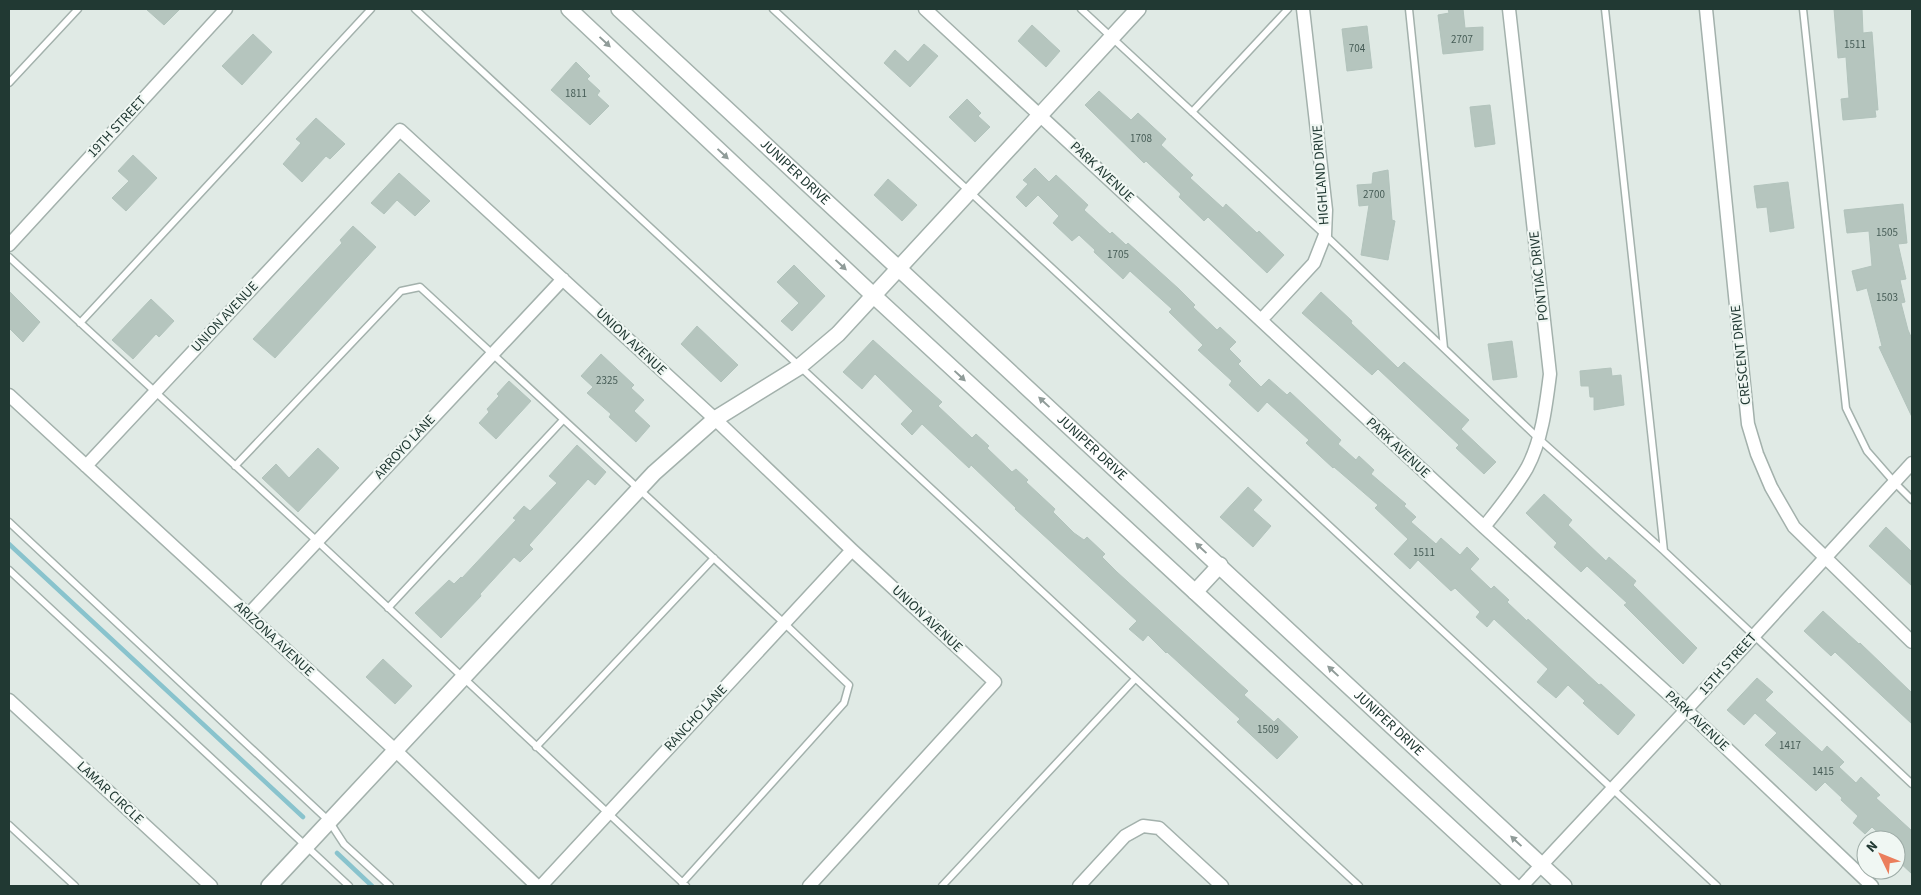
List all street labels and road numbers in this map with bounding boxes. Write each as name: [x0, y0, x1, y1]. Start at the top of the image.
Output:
street label: 19TH STREET: [83, 91, 151, 162]
street label: HIGHLAND DRIVE: [1308, 124, 1334, 226]
street label: JUNIPER DRIVE: [755, 134, 835, 210]
street label: PARK AVENUE: [1065, 137, 1139, 207]
street label: PONTIAC DRIVE: [1524, 230, 1554, 322]
street label: UNION AVENUE: [187, 277, 263, 357]
street label: UNION AVENUE: [591, 304, 671, 380]
street label: CRESCENT DRIVE: [1726, 304, 1756, 406]
street label: ARROYO LANE: [370, 410, 440, 484]
street label: JUNIPER DRIVE: [1052, 410, 1131, 486]
street label: PARK AVENUE: [1361, 413, 1435, 483]
street label: UNION AVENUE: [887, 581, 967, 657]
street label: ARIZONA AVENUE: [230, 597, 318, 681]
street label: 15TH STREET: [1694, 628, 1762, 700]
street label: RANCHO LANE: [660, 680, 732, 756]
street label: JUNIPER DRIVE: [1349, 685, 1428, 761]
street label: PARK AVENUE: [1660, 686, 1734, 756]
street label: LAMAR CIRCLE: [72, 757, 148, 829]

